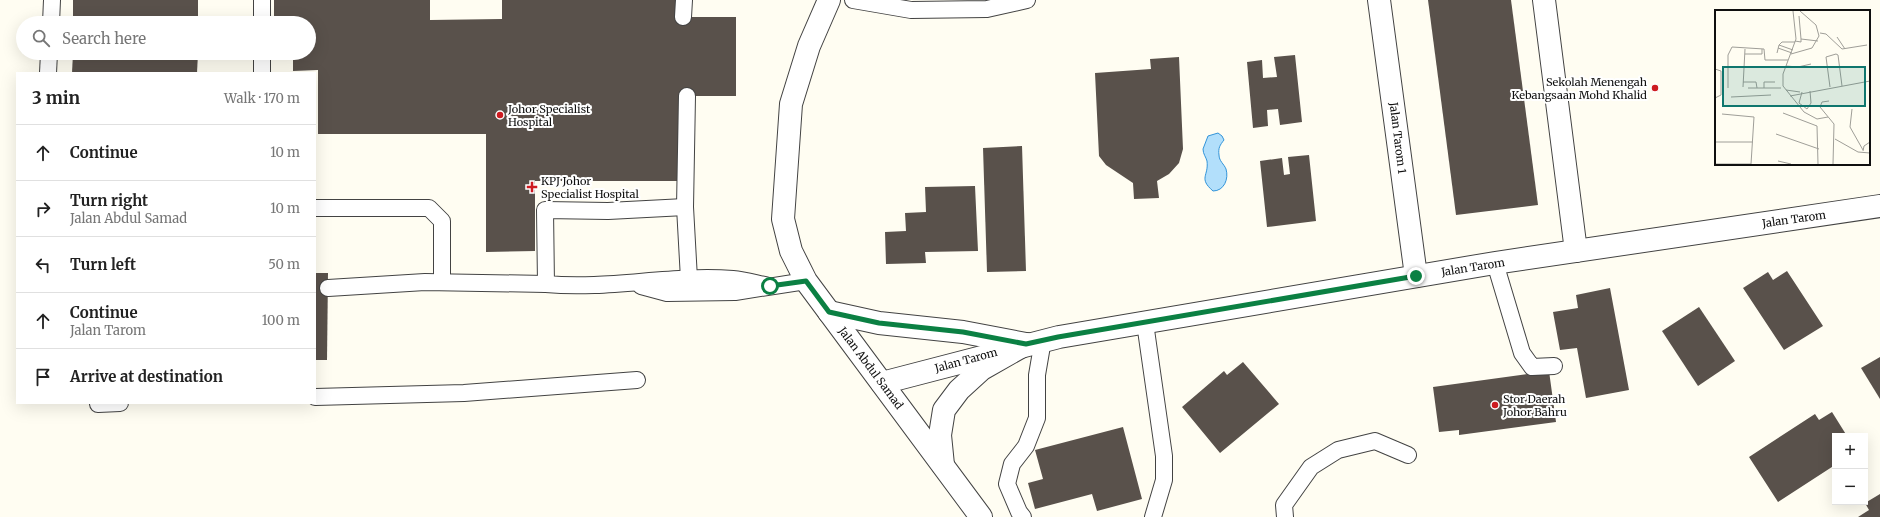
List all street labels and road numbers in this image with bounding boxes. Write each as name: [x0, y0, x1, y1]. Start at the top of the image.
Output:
street label: Jalan Tarom 1: [1387, 100, 1409, 175]
street label: Jalan Tarom: [1760, 208, 1827, 231]
street label: Jalan Tarom: [1439, 255, 1506, 279]
street label: Jalan Abdul Samad: [835, 323, 907, 412]
street label: Jalan Tarom: [932, 345, 999, 375]

